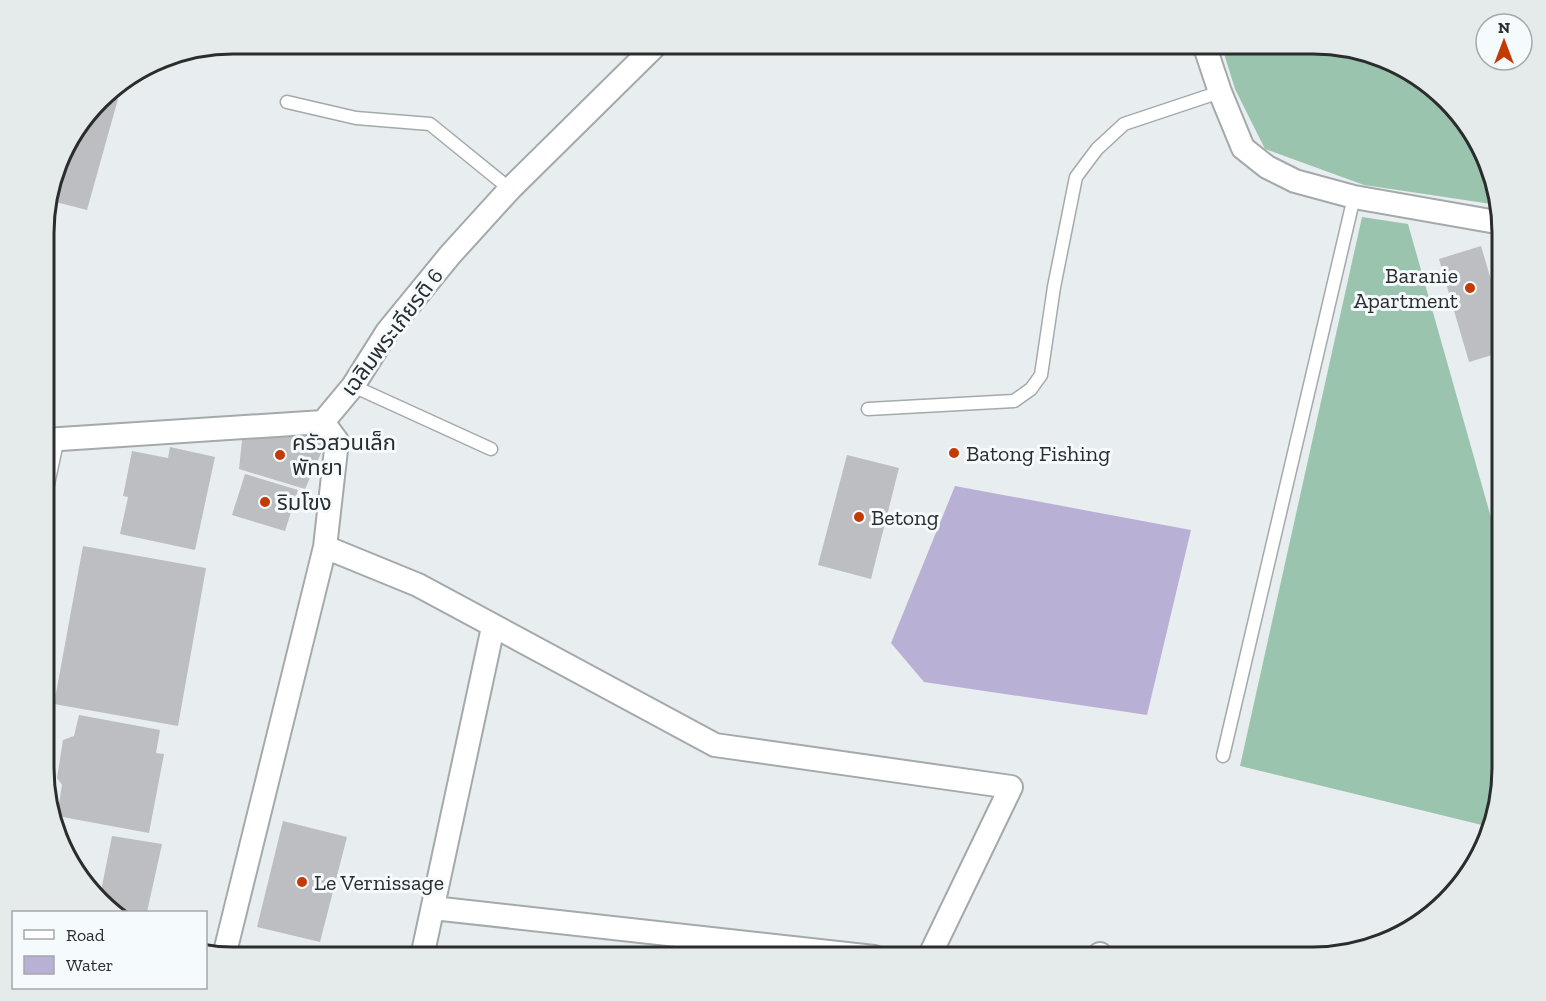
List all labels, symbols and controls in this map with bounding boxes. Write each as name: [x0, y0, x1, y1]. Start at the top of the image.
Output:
north arrow: [1474, 12, 1534, 72]
text: N: [1498, 18, 1510, 37]
place label: Baranie Apartment: [1354, 262, 1459, 314]
street label: เฉลิมพระเกียรติ 6: [335, 263, 449, 401]
marker: Baranie Apartment: [1463, 281, 1477, 295]
place label: ครัวสวนเล็ก พัทยา: [292, 429, 396, 481]
place label: Batong Fishing: [966, 440, 1110, 467]
marker: Batong Fishing: [947, 446, 961, 460]
marker: ครัวสวนเล็ก พัทยา: [273, 448, 287, 462]
place label: ริมโขง: [277, 489, 332, 516]
marker: ริมโขง: [258, 495, 272, 509]
place label: Betong: [871, 504, 939, 531]
marker: Betong: [852, 510, 866, 524]
place label: Le Vernissage: [314, 869, 444, 896]
marker: Le Vernissage: [295, 875, 309, 889]
legend: [12, 911, 207, 989]
text: Road: [66, 924, 105, 946]
text: Water: [66, 954, 113, 976]

